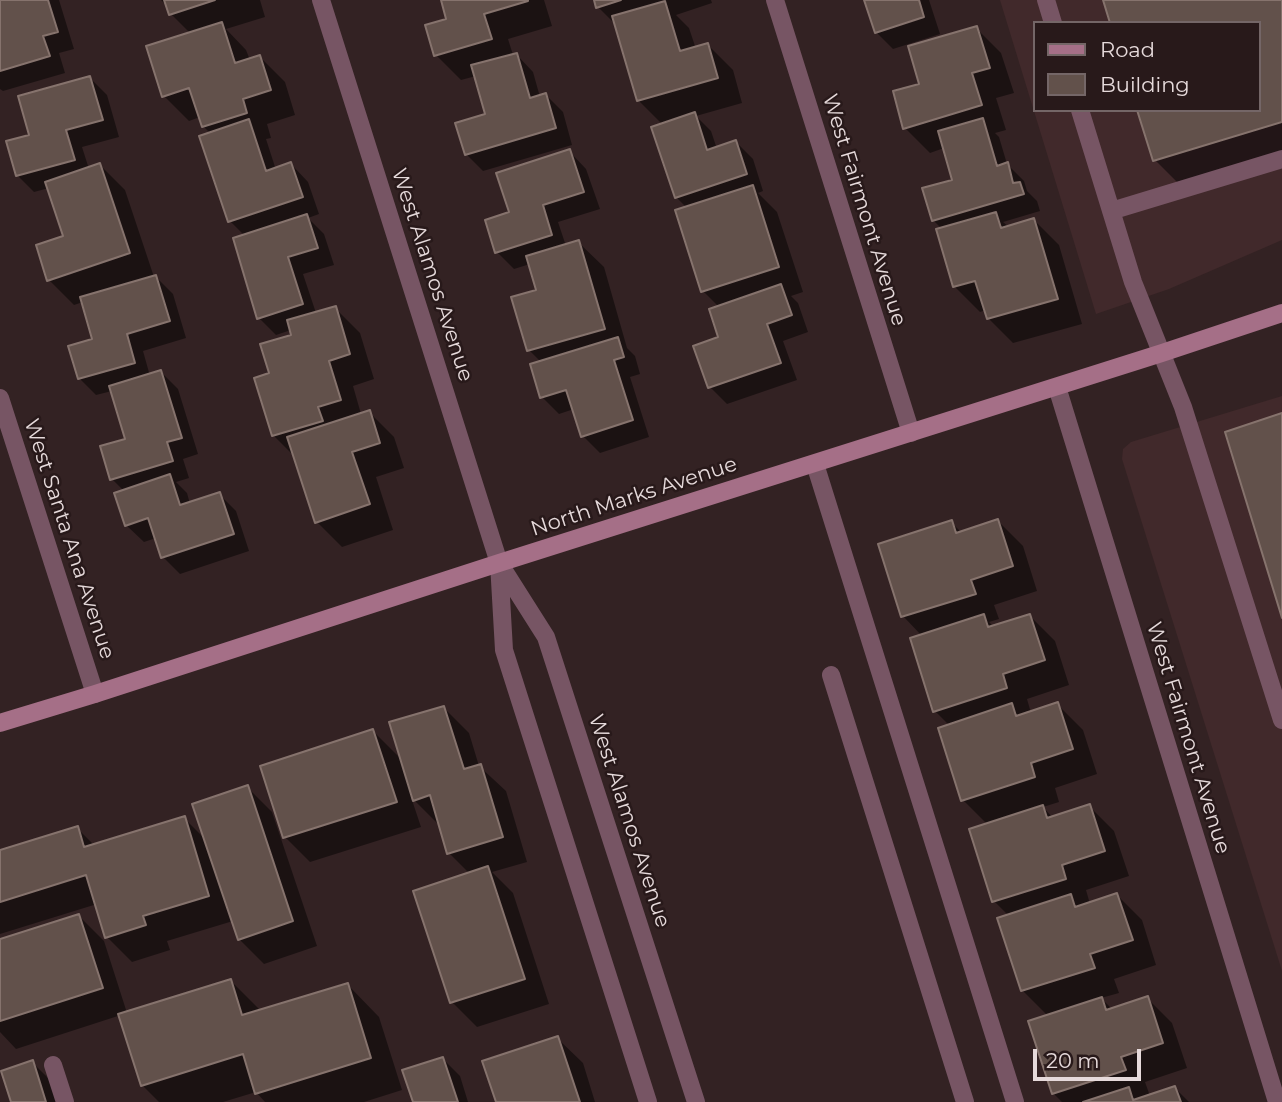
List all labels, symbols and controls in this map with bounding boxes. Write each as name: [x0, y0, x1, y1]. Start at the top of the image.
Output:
legend: [1034, 21, 1261, 112]
text: Road: [1100, 37, 1155, 62]
text: Building: [1100, 72, 1190, 97]
street label: West Fairmont Avenue: [817, 91, 911, 329]
street label: West Alamos Avenue: [386, 165, 478, 385]
street label: West Santa Ana Avenue: [18, 416, 120, 662]
street label: North Marks Avenue: [528, 452, 740, 542]
street label: West Fairmont Avenue: [1141, 619, 1235, 857]
street label: West Alamos Avenue: [583, 711, 675, 931]
scale bar: [1037, 1036, 1146, 1080]
text: 20 m: [1046, 1048, 1100, 1073]

